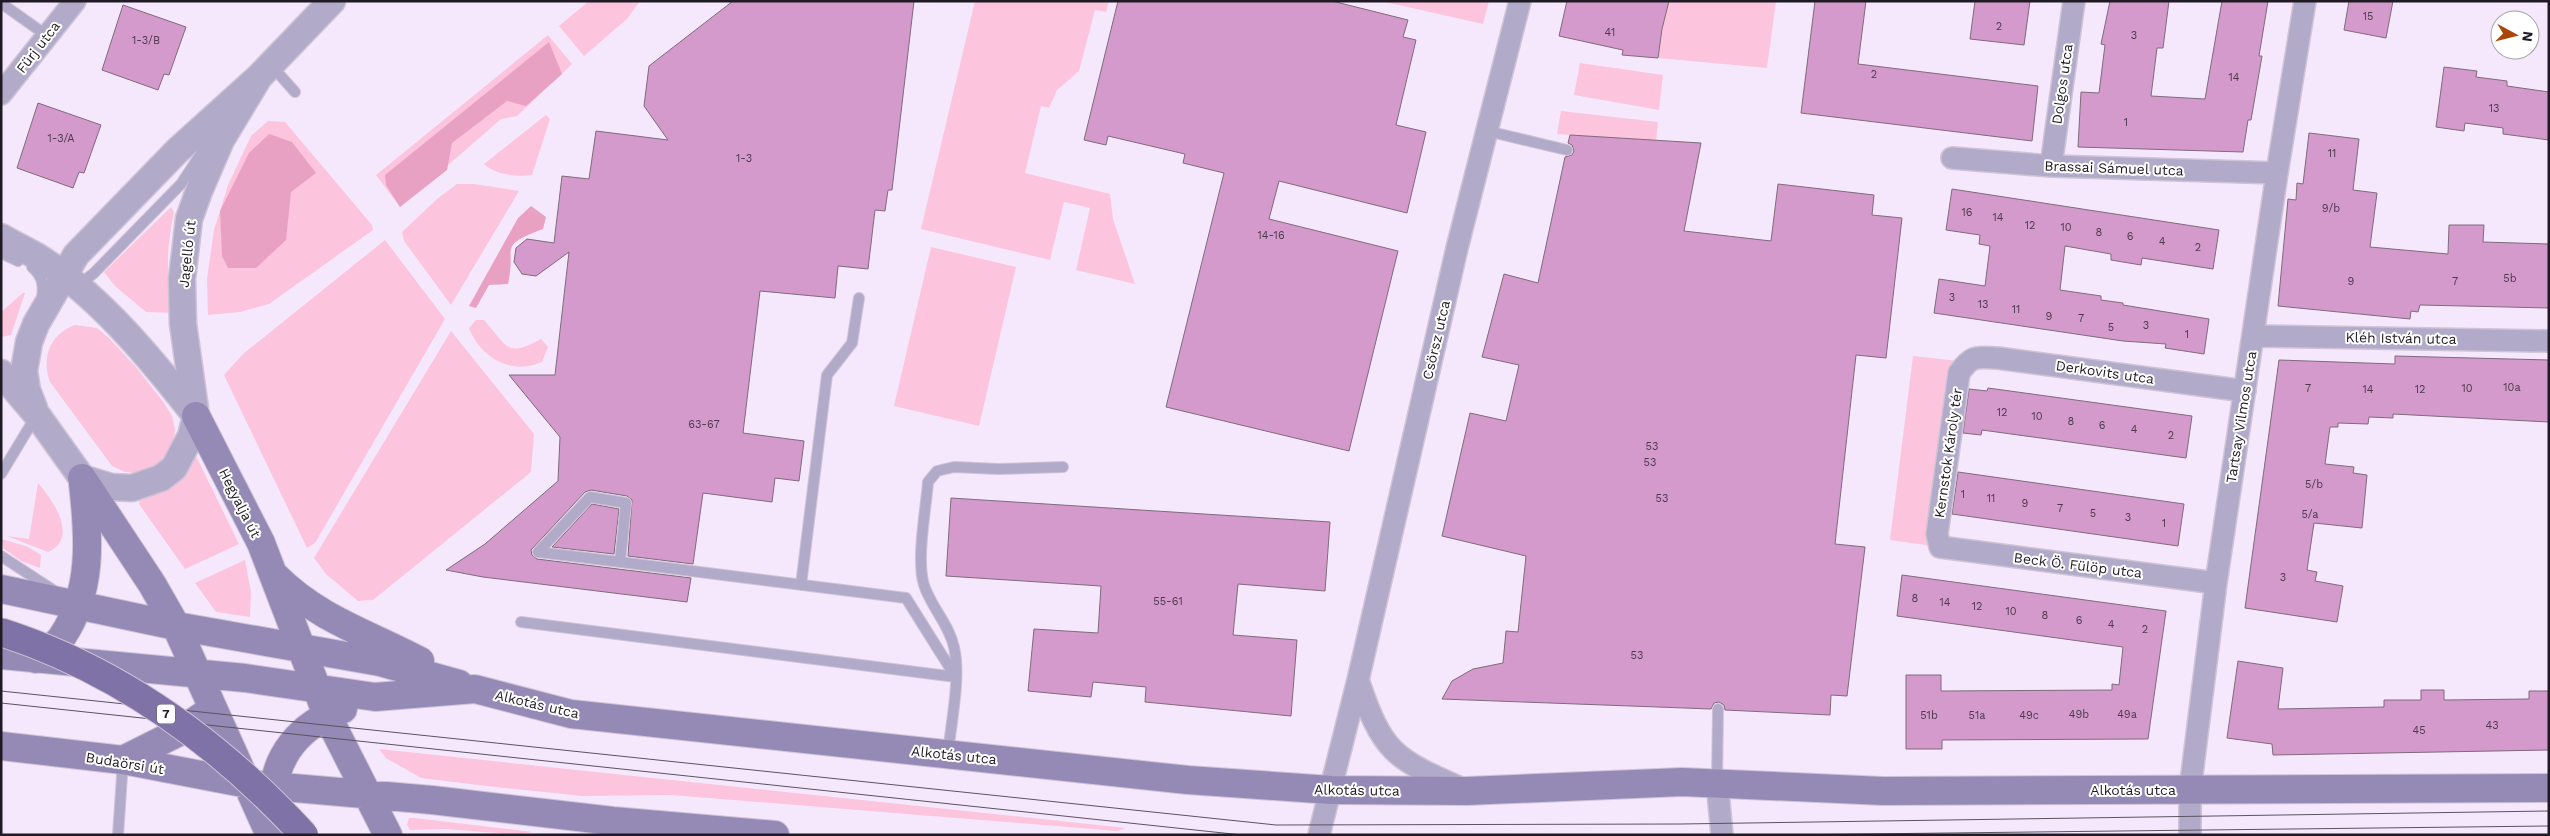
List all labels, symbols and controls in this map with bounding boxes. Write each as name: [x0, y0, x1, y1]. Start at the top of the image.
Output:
house number: 15: [2363, 10, 2373, 23]
north arrow: [2490, 10, 2540, 60]
street label: Fürj utca: [13, 18, 63, 76]
house number: 2: [1996, 20, 2002, 33]
house number: 41: [1605, 26, 1615, 39]
house number: 3: [2131, 29, 2137, 42]
text: N: [2519, 30, 2536, 43]
house number: 1-3/B: [132, 34, 160, 47]
street label: Dolgos utca: [2048, 43, 2076, 125]
house number: 2: [1871, 68, 1877, 81]
house number: 14: [2228, 71, 2240, 84]
house number: 13: [2489, 102, 2499, 115]
house number: 1: [2124, 116, 2128, 129]
house number: 1-3/A: [47, 132, 75, 145]
house number: 11: [2328, 147, 2336, 160]
house number: 1-3: [736, 152, 752, 165]
street label: Brassai Sámuel utca: [2044, 158, 2184, 178]
house number: 9/b: [2322, 202, 2340, 215]
house number: 16: [1962, 206, 1973, 219]
house number: 14: [1992, 211, 2004, 224]
house number: 12: [2025, 219, 2035, 232]
street label: Jagelló út: [176, 220, 198, 288]
house number: 10: [2060, 221, 2072, 234]
house number: 8: [2096, 226, 2103, 239]
house number: 14-16: [1257, 229, 1285, 242]
house number: 6: [2127, 230, 2134, 243]
house number: 4: [2159, 235, 2166, 248]
house number: 2: [2195, 241, 2201, 254]
house number: 5b: [2503, 272, 2517, 285]
house number: 9: [2348, 275, 2355, 288]
house number: 7: [2452, 275, 2458, 288]
house number: 3: [1949, 291, 1955, 304]
house number: 13: [1978, 298, 1988, 311]
street label: Csörsz utca: [1419, 299, 1453, 381]
house number: 11: [2012, 303, 2020, 316]
house number: 9: [2046, 310, 2053, 323]
house number: 7: [2078, 312, 2084, 325]
house number: 3: [2143, 319, 2149, 332]
house number: 5: [2108, 321, 2114, 334]
house number: 1: [2185, 328, 2189, 341]
street label: Kléh István utca: [2345, 329, 2457, 347]
street label: Tartsay Vilmos utca: [2223, 350, 2259, 484]
street label: Derkovits utca: [2055, 357, 2155, 387]
house number: 10a: [2503, 381, 2521, 394]
house number: 7: [2305, 382, 2311, 395]
house number: 10: [2461, 382, 2473, 395]
house number: 14: [2362, 383, 2374, 396]
house number: 12: [2415, 383, 2425, 396]
street label: Kernstok Károly tér: [1931, 387, 1965, 519]
house number: 12: [1997, 406, 2007, 419]
house number: 10: [2031, 410, 2043, 423]
house number: 8: [2068, 415, 2075, 428]
house number: 63-67: [688, 418, 720, 431]
house number: 6: [2099, 419, 2106, 432]
house number: 4: [2131, 423, 2138, 436]
house number: 2: [2168, 429, 2174, 442]
house number: 53: [1646, 440, 1658, 453]
house number: 53: [1644, 456, 1656, 469]
street label: Hegyalja út: [216, 466, 264, 540]
house number: 5/b: [2305, 478, 2323, 491]
house number: 1: [1961, 488, 1965, 501]
house number: 53: [1656, 492, 1668, 505]
house number: 11: [1987, 492, 1995, 505]
house number: 9: [2022, 497, 2029, 510]
house number: 7: [2057, 502, 2063, 515]
house number: 5: [2090, 507, 2096, 520]
house number: 5/a: [2301, 508, 2319, 521]
house number: 3: [2125, 511, 2131, 524]
house number: 1: [2162, 517, 2166, 530]
street label: Beck Ö. Fülöp utca: [2013, 549, 2143, 581]
house number: 3: [2280, 571, 2286, 584]
house number: 8: [1912, 592, 1919, 605]
house number: 55-61: [1153, 595, 1183, 608]
house number: 14: [1939, 596, 1951, 609]
house number: 12: [1972, 600, 1982, 613]
house number: 10: [2005, 605, 2017, 618]
house number: 8: [2042, 609, 2049, 622]
house number: 6: [2076, 614, 2083, 627]
house number: 4: [2108, 618, 2115, 631]
house number: 2: [2142, 623, 2148, 636]
house number: 53: [1631, 649, 1643, 662]
street label: Alkotás utca: [493, 687, 581, 721]
road number: 7: [157, 704, 175, 724]
house number: 49b: [2069, 708, 2089, 721]
house number: 49a: [2117, 708, 2137, 721]
house number: 51b: [1920, 709, 1938, 722]
house number: 51a: [1969, 709, 1985, 722]
house number: 49c: [2019, 709, 2039, 722]
house number: 43: [2485, 719, 2499, 732]
house number: 45: [2412, 724, 2426, 737]
street label: Alkotás utca: [911, 743, 998, 767]
street label: Budaörsi út: [85, 749, 165, 777]
street label: Alkotás utca: [1314, 781, 1400, 799]
street label: Alkotás utca: [2090, 782, 2176, 798]

